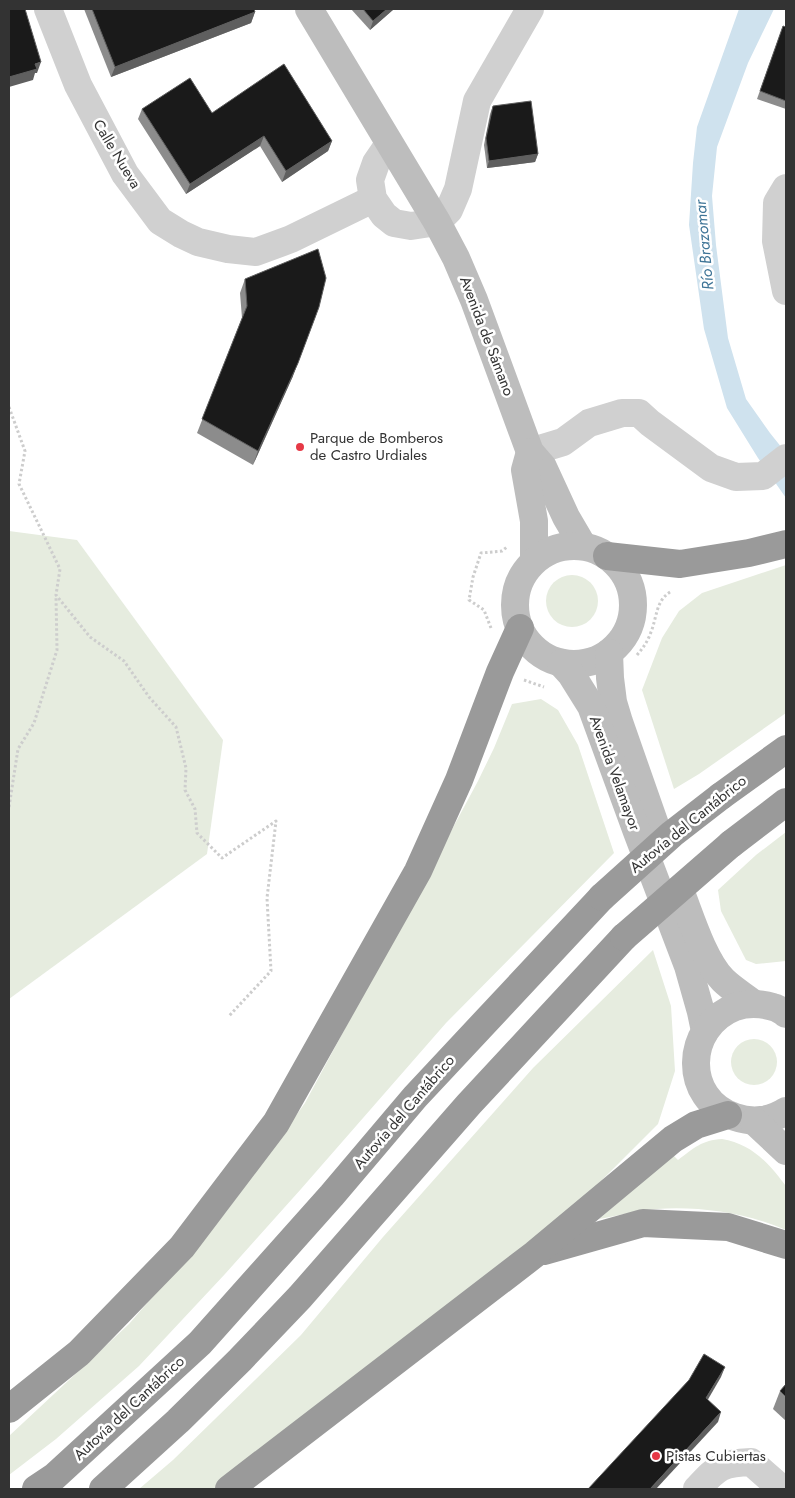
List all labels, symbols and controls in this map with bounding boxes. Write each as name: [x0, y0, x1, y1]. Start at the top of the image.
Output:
street label: Calle Nueva: [88, 115, 146, 193]
water label: Río Brazomar: [688, 197, 719, 291]
street label: Avenida de Sámano: [454, 273, 520, 399]
place label: Parque de Bomberos de Castro Urdiales: [310, 427, 443, 466]
marker: Parque de Bomberos de Castro Urdiales: [294, 441, 306, 453]
street label: Avenida Velamayor: [584, 712, 646, 834]
street label: Autovía del Cantábrico: [625, 770, 751, 878]
street label: Autovía del Cantábrico: [348, 1050, 460, 1174]
street label: Autovía del Cantábrico: [69, 1351, 189, 1465]
place label: Pistas Cubiertas: [666, 1445, 766, 1467]
marker: Pistas Cubiertas: [650, 1450, 662, 1462]

